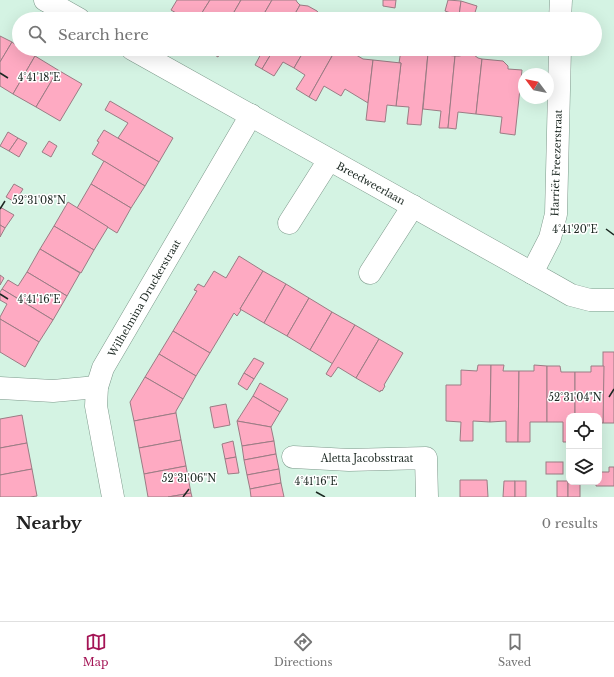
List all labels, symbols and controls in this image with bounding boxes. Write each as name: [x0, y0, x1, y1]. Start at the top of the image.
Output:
search box: [12, 12, 602, 56]
icon: search: [26, 23, 48, 45]
text: Search here: [58, 25, 149, 44]
north arrow: [518, 68, 554, 104]
text: 4°41'18"E: [18, 71, 60, 84]
street label: Harriët Freezerstraat: [548, 109, 565, 217]
street label: Breedweerlaan: [334, 159, 407, 208]
text: 52°31'08"N: [12, 194, 66, 207]
text: 4°41'20"E: [552, 223, 598, 236]
street label: Wilhelmina Druckerstraat: [105, 237, 184, 360]
text: 4°41'16"E: [17, 293, 61, 306]
text: 52°31'04"N: [548, 391, 602, 404]
map controls: [566, 413, 602, 485]
button: locate: [566, 413, 602, 449]
button: layers: [566, 449, 602, 485]
street label: Aletta Jacobsstraat: [320, 452, 414, 465]
text: 52°31'06"N: [162, 472, 216, 485]
text: 4°41'16"E: [294, 475, 338, 488]
text: Nearby: [16, 513, 82, 534]
text: 0 results: [542, 515, 598, 532]
tab: Map: [83, 631, 108, 669]
tab: Directions: [274, 631, 332, 669]
tab: Saved: [498, 631, 531, 669]

